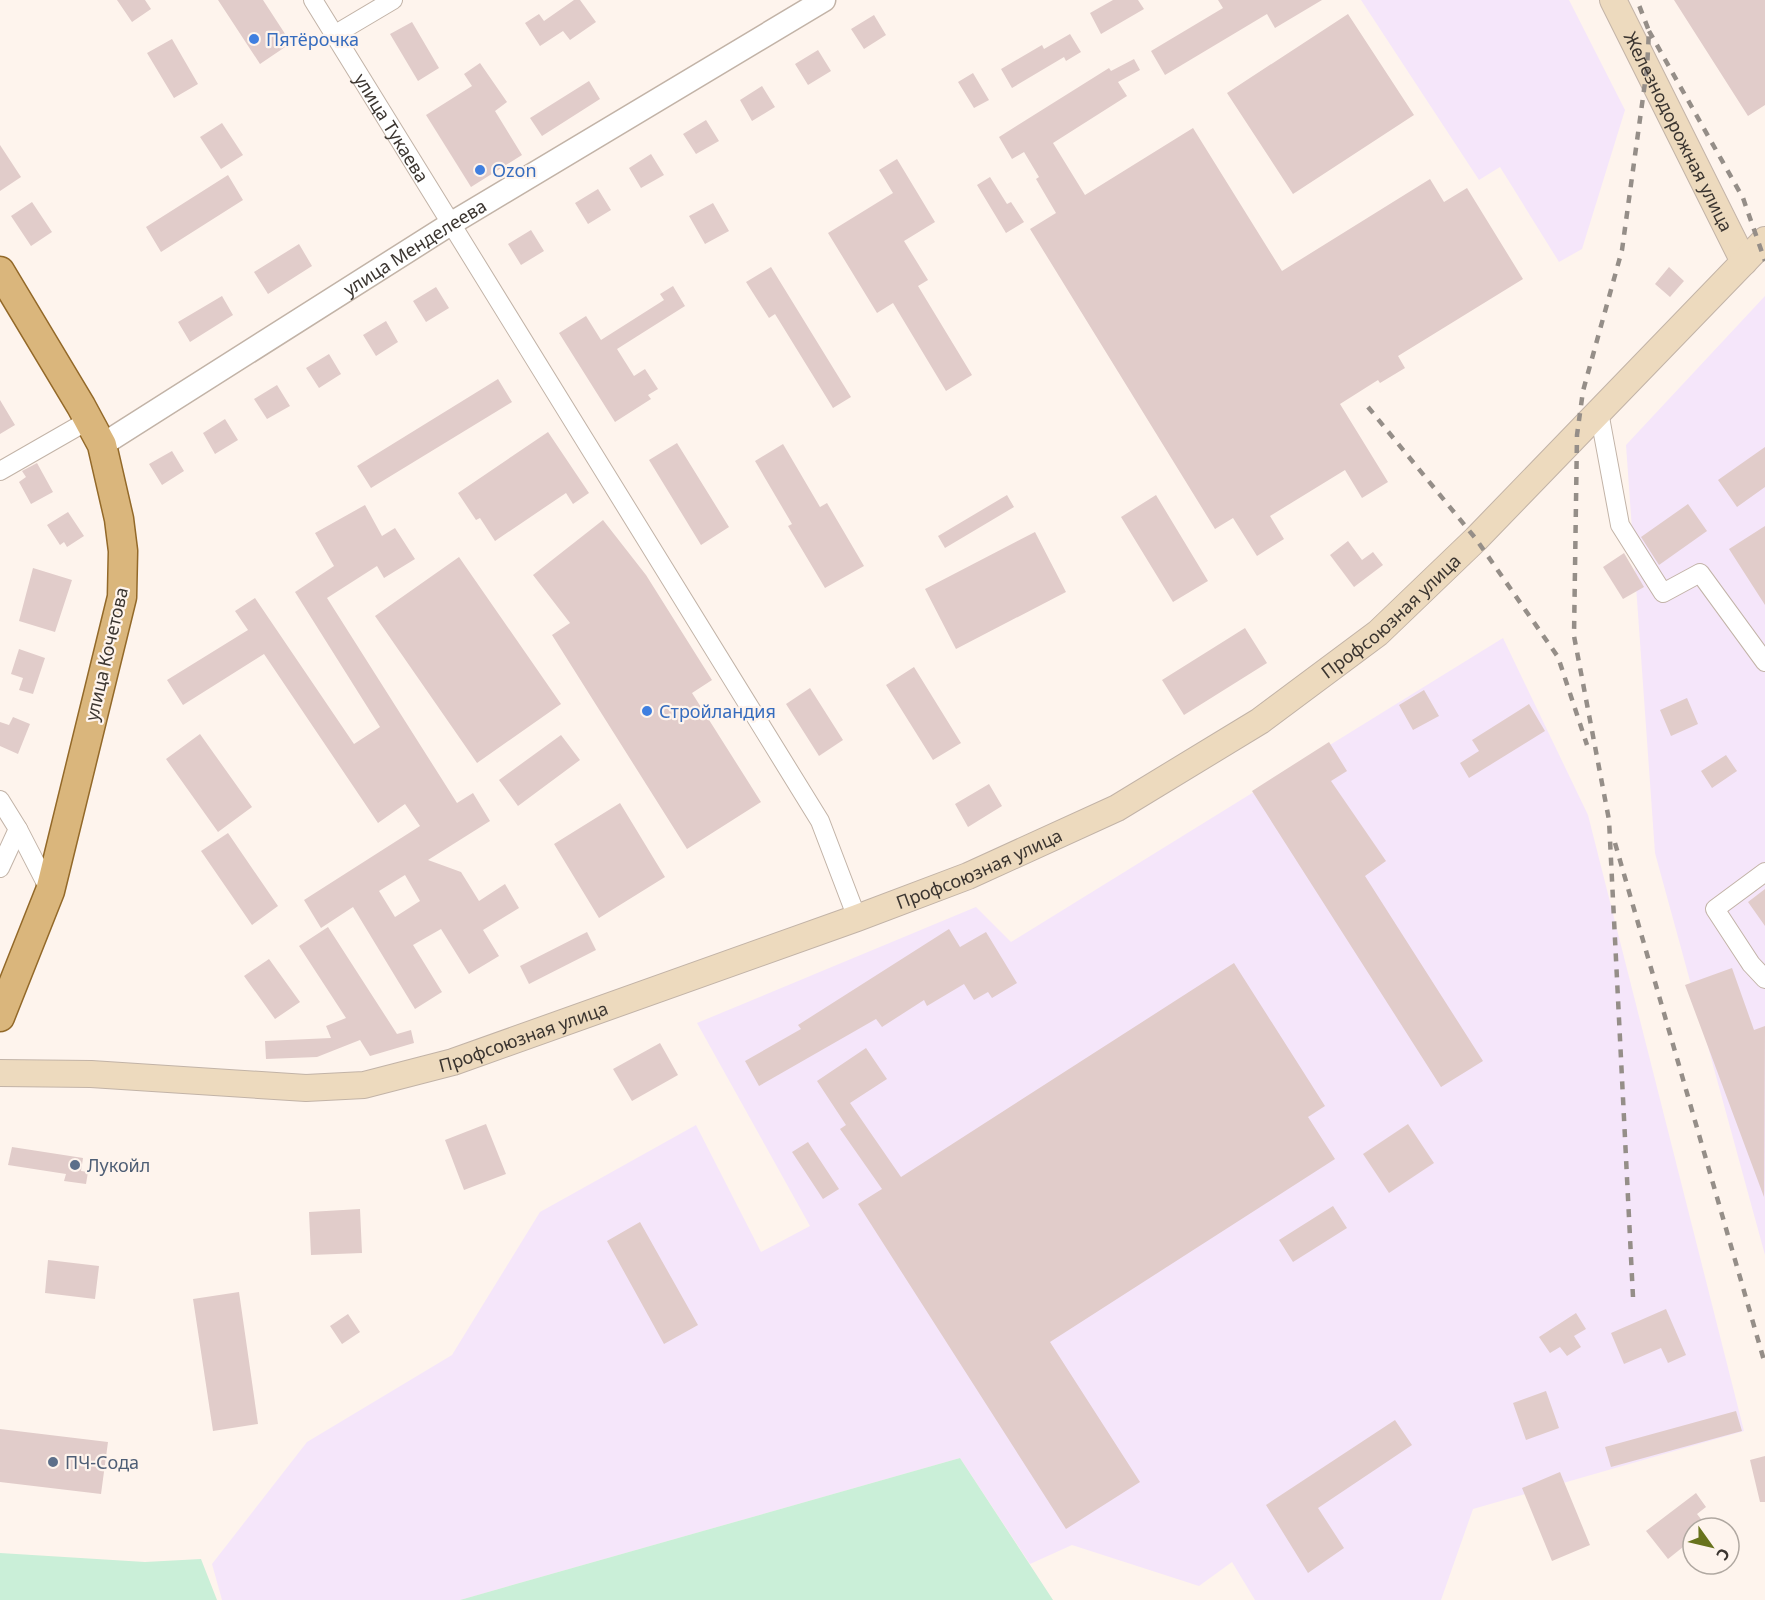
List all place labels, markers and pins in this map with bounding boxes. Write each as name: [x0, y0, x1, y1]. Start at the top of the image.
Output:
place label: Пятёрочка: [266, 27, 359, 51]
marker: Пятёрочка: [247, 32, 261, 46]
place label: Ozon: [492, 158, 537, 182]
marker: Ozon: [473, 163, 487, 177]
place label: Стройландия: [659, 699, 776, 723]
marker: Стройландия: [640, 704, 654, 718]
place label: Лукойл: [87, 1153, 150, 1177]
marker: Лукойл: [68, 1158, 82, 1172]
place label: ПЧ-Сода: [65, 1450, 139, 1474]
marker: ПЧ-Сода: [46, 1455, 60, 1469]

